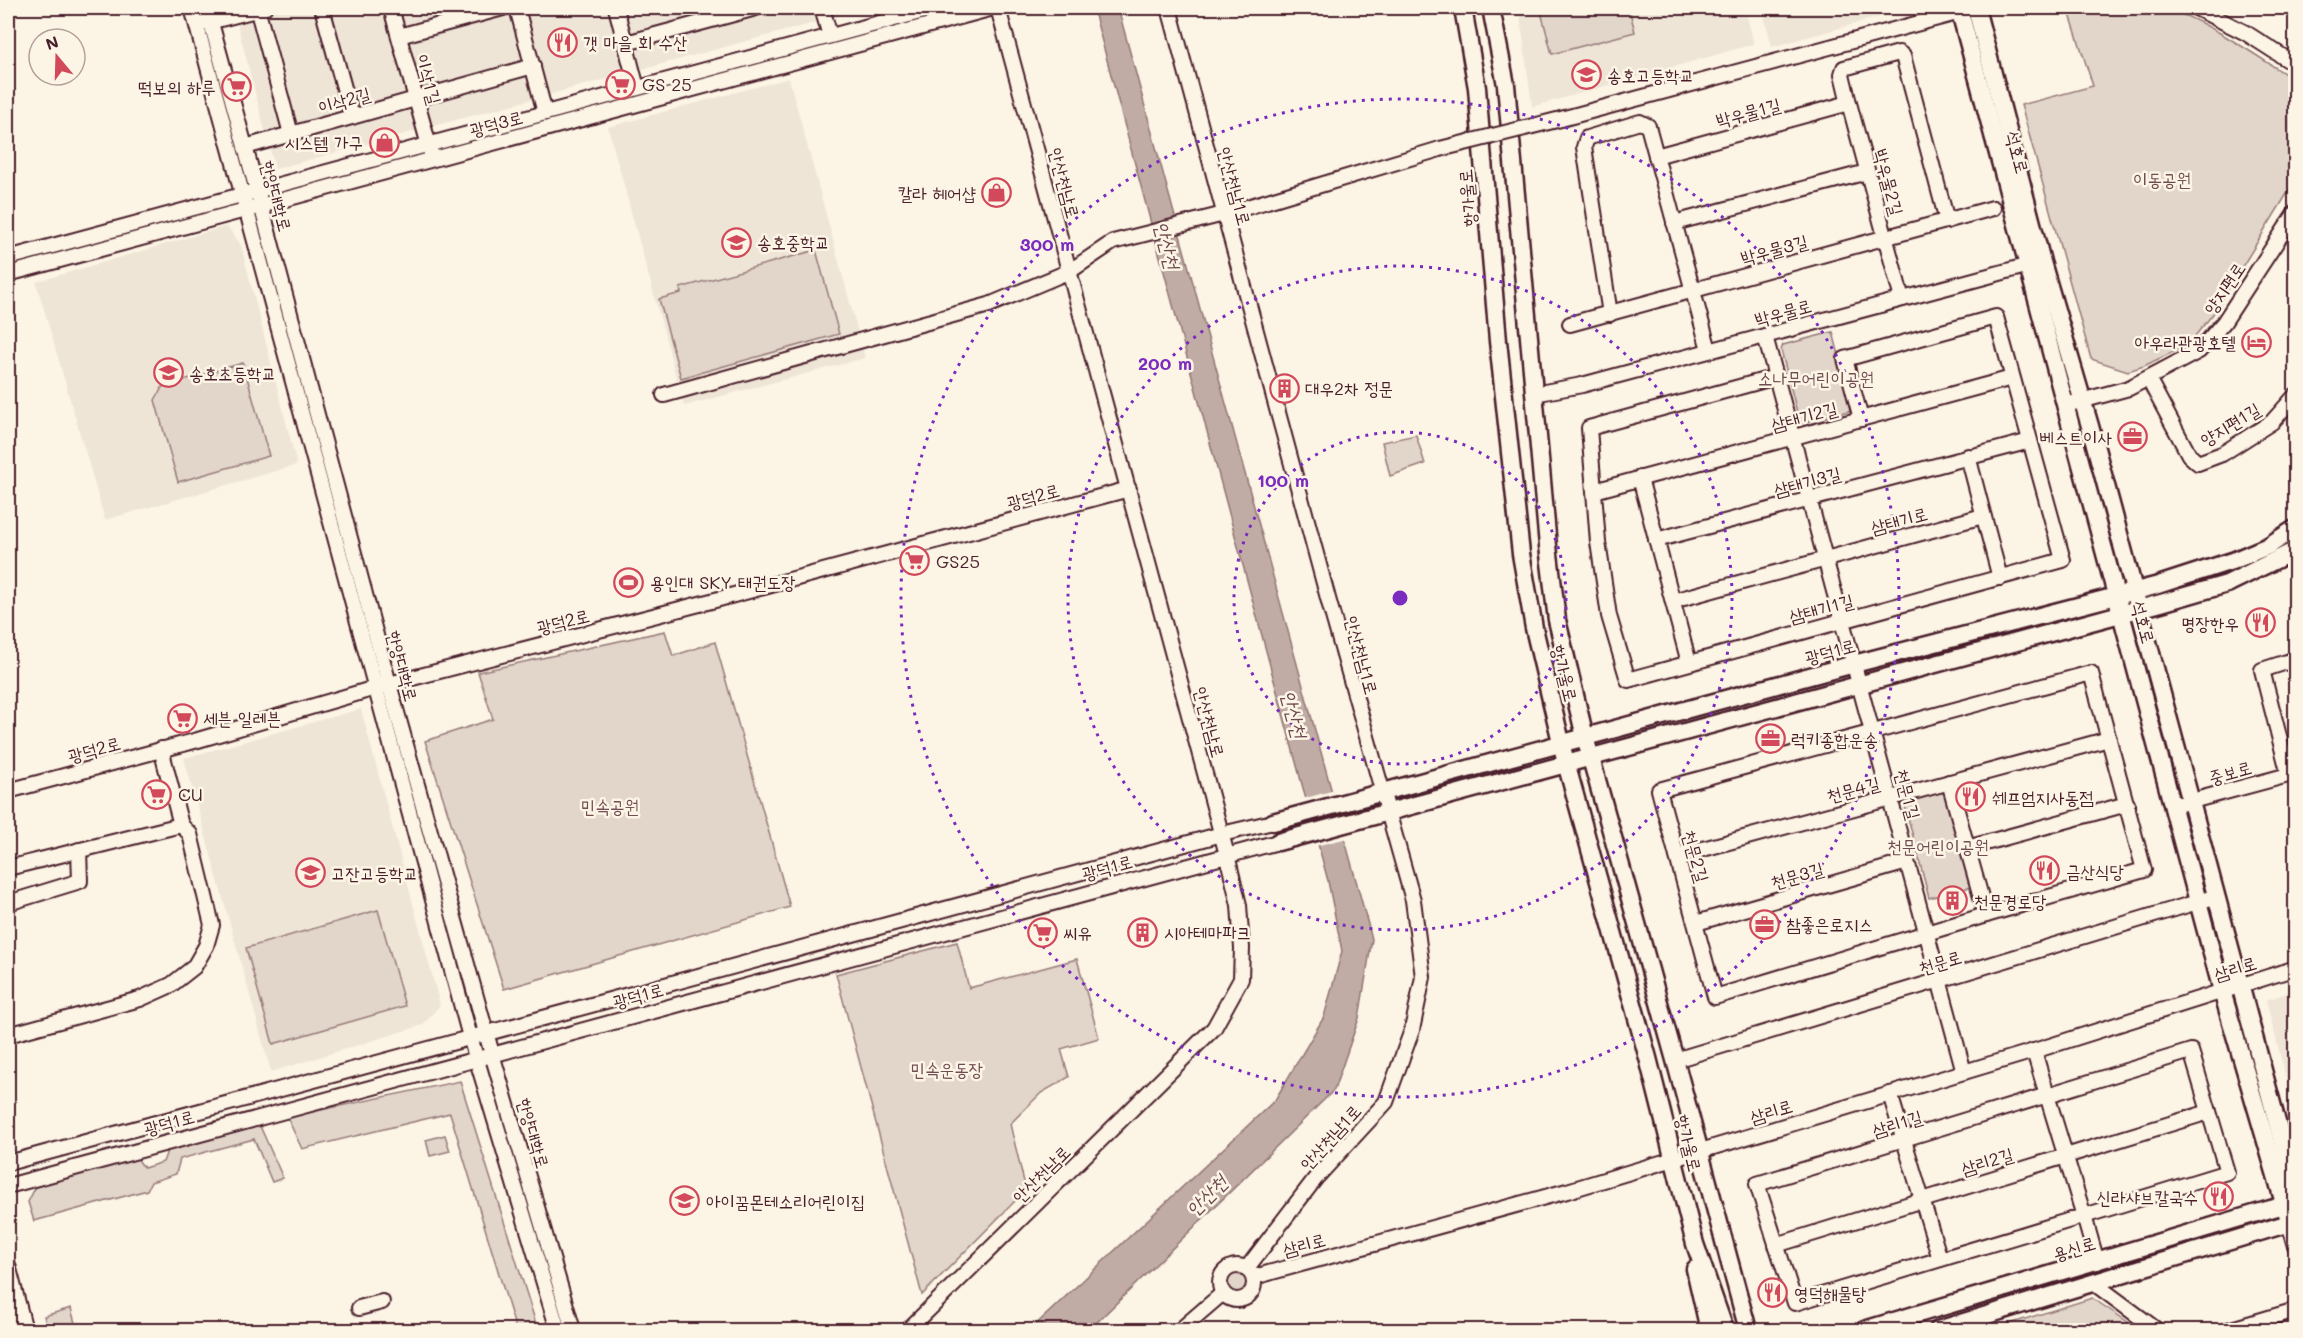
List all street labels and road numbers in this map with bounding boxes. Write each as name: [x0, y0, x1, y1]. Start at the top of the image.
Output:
street label: 이삭1길: [411, 51, 447, 107]
street label: 이삭2길: [315, 81, 374, 119]
street label: 박우물1길: [1713, 92, 1783, 132]
street label: 광덕3로: [467, 104, 525, 142]
street label: 석호로: [2001, 128, 2035, 176]
street label: 안산천남1로: [1213, 144, 1257, 228]
street label: 안산천남로: [1044, 145, 1086, 221]
street label: 박우물2길: [1869, 146, 1910, 218]
street label: 한양대학로: [256, 158, 298, 234]
street label: 항가울로: [1453, 168, 1481, 228]
street label: 박우물3길: [1738, 228, 1811, 269]
street label: 양지편로: [2198, 257, 2250, 319]
street label: 박우물로: [1752, 293, 1814, 331]
street label: 삼태기2길: [1768, 395, 1840, 436]
street label: 양지편1길: [2196, 396, 2265, 451]
street label: 삼태기3길: [1771, 460, 1844, 501]
street label: 광덕2로: [1004, 477, 1062, 515]
street label: 삼태기로: [1868, 501, 1930, 539]
street label: 삼태기1길: [1786, 588, 1856, 628]
street label: 석호로: [2127, 598, 2161, 646]
street label: 광덕2로: [534, 603, 592, 639]
street label: 안산천남1로: [1340, 613, 1384, 697]
street label: 한양대학로: [382, 628, 424, 704]
street label: 광덕1로: [1802, 633, 1858, 669]
street label: 항가울로: [1546, 642, 1584, 704]
street label: 안산천남로: [1189, 684, 1231, 760]
street label: 광덕2로: [65, 730, 123, 768]
street label: 중보로: [2206, 754, 2254, 790]
street label: 천문1길: [1890, 766, 1926, 822]
street label: 천문4길: [1824, 770, 1883, 808]
street label: 천문2길: [1677, 827, 1715, 886]
street label: 광덕1로: [1079, 849, 1135, 885]
street label: 천문3길: [1768, 856, 1827, 894]
street label: 천문로: [1916, 944, 1964, 980]
street label: 삼리로: [2211, 950, 2259, 986]
street label: 광덕1로: [610, 977, 666, 1013]
street label: 삼리로: [1747, 1093, 1795, 1129]
street label: 한양대학로: [512, 1095, 556, 1171]
street label: 안산천남1로: [1294, 1099, 1366, 1175]
street label: 광덕1로: [141, 1104, 197, 1140]
street label: 삼리1길: [1869, 1104, 1926, 1142]
street label: 항가울로: [1670, 1112, 1708, 1174]
street label: 안산천남로: [1007, 1140, 1075, 1208]
street label: 삼리2길: [1958, 1142, 2017, 1180]
street label: 삼리로: [1280, 1227, 1328, 1261]
street label: 용신로: [2050, 1230, 2098, 1266]

